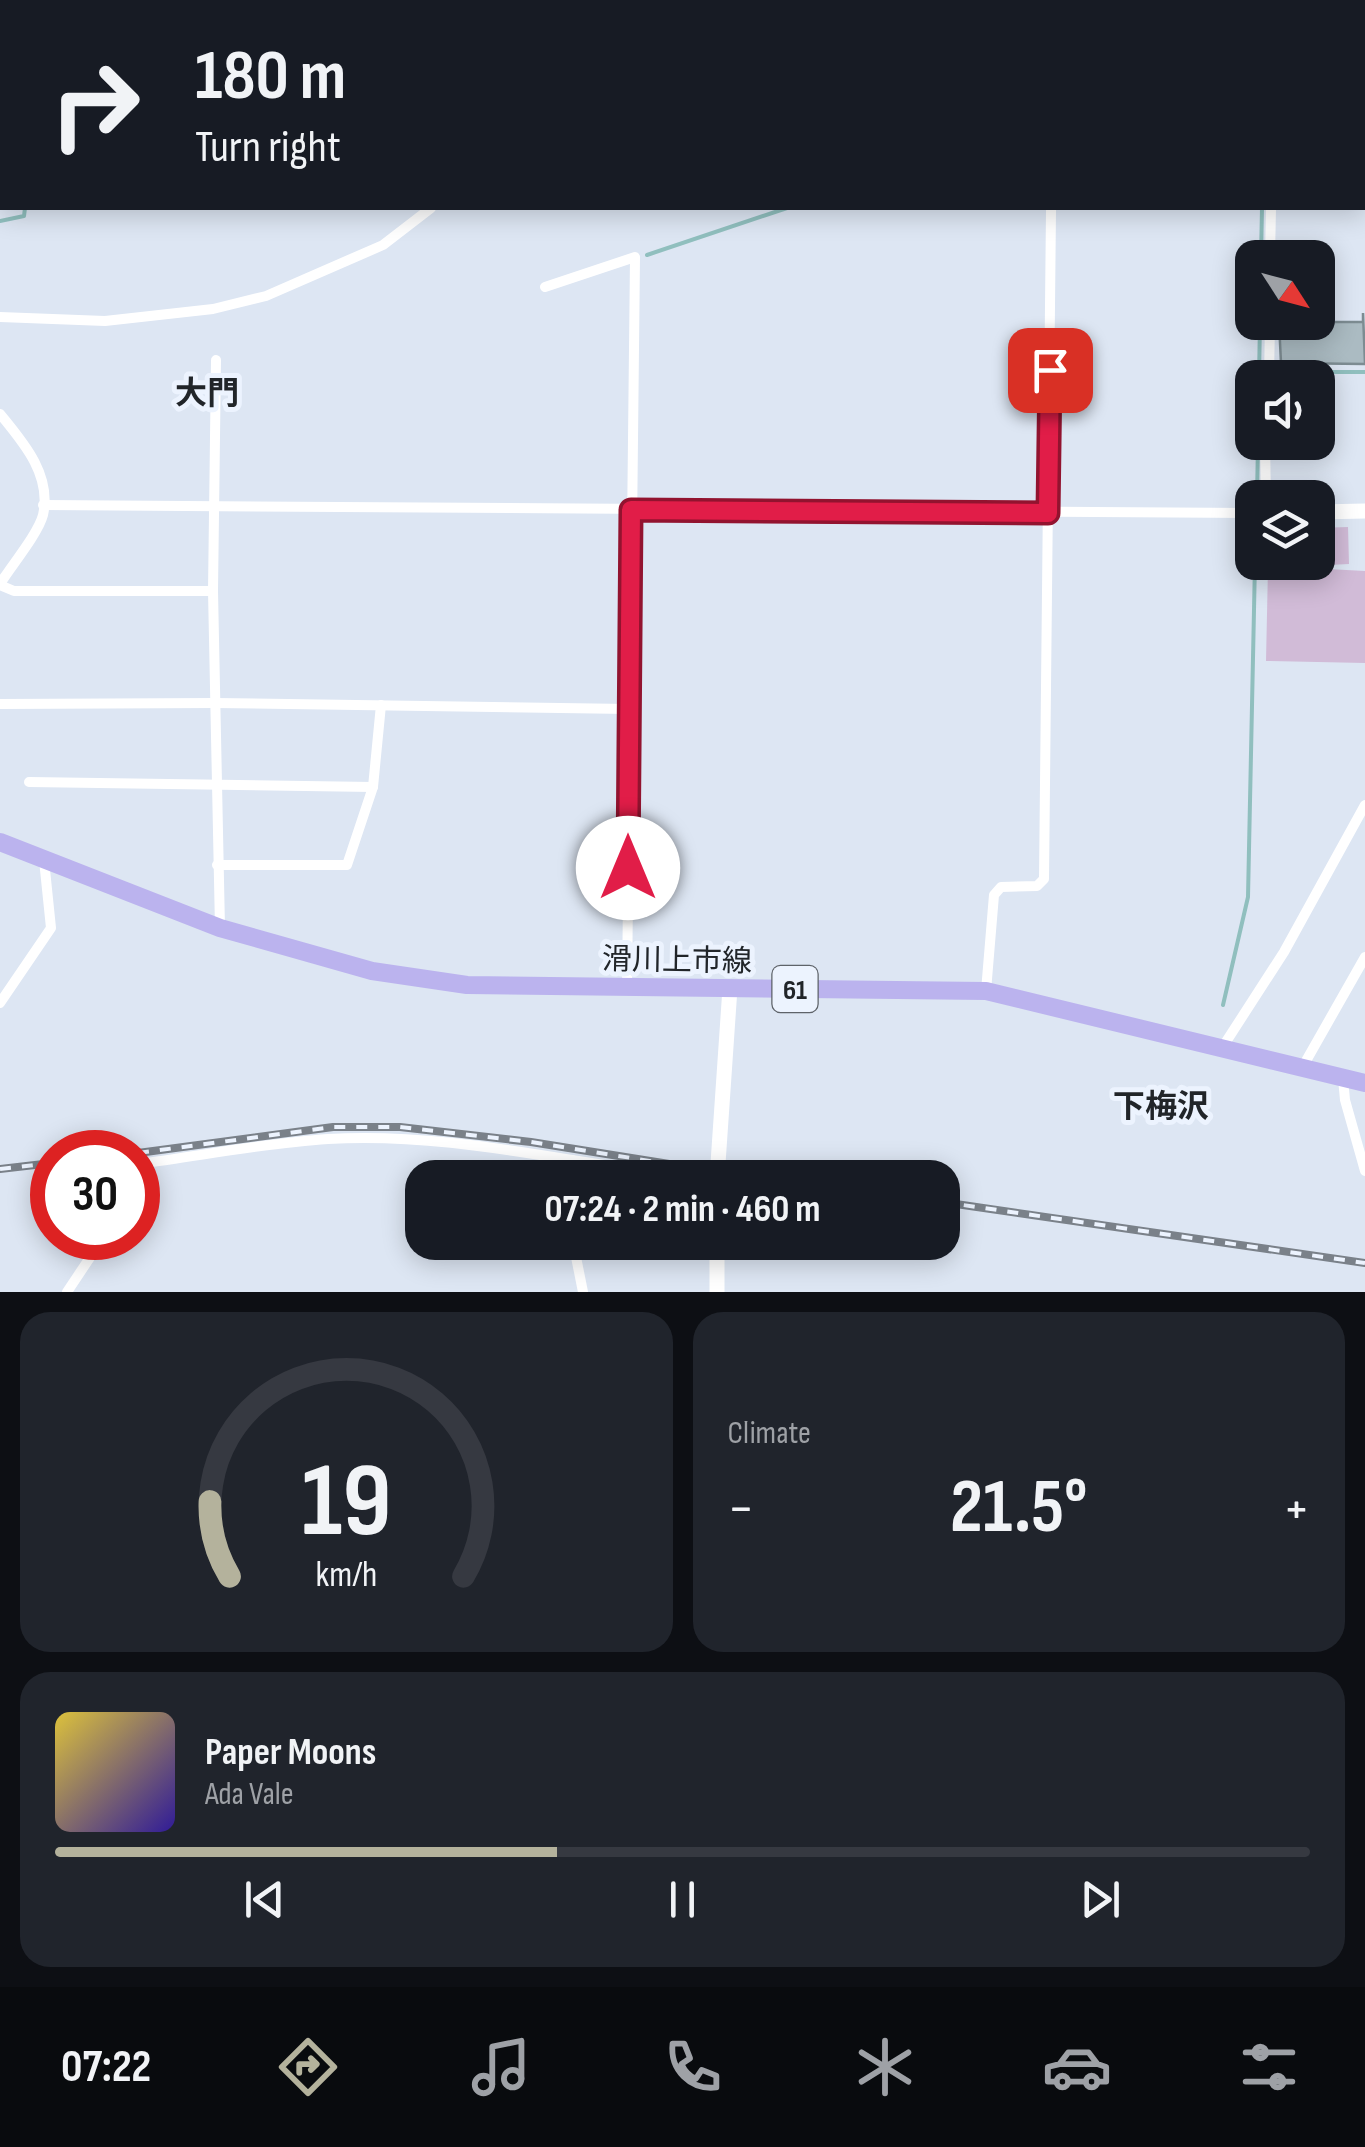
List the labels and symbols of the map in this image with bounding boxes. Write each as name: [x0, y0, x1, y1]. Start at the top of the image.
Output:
north arrow: [1235, 240, 1335, 340]
pin: [1008, 328, 1093, 413]
district label: 大門: [175, 375, 239, 414]
position arrow: [576, 816, 680, 920]
street label: 滑川上市線: [602, 942, 752, 980]
road number: 61: [772, 966, 818, 1012]
district label: 下梅沢: [1113, 1088, 1209, 1127]
speed limit sign: 30: [30, 1130, 160, 1260]

